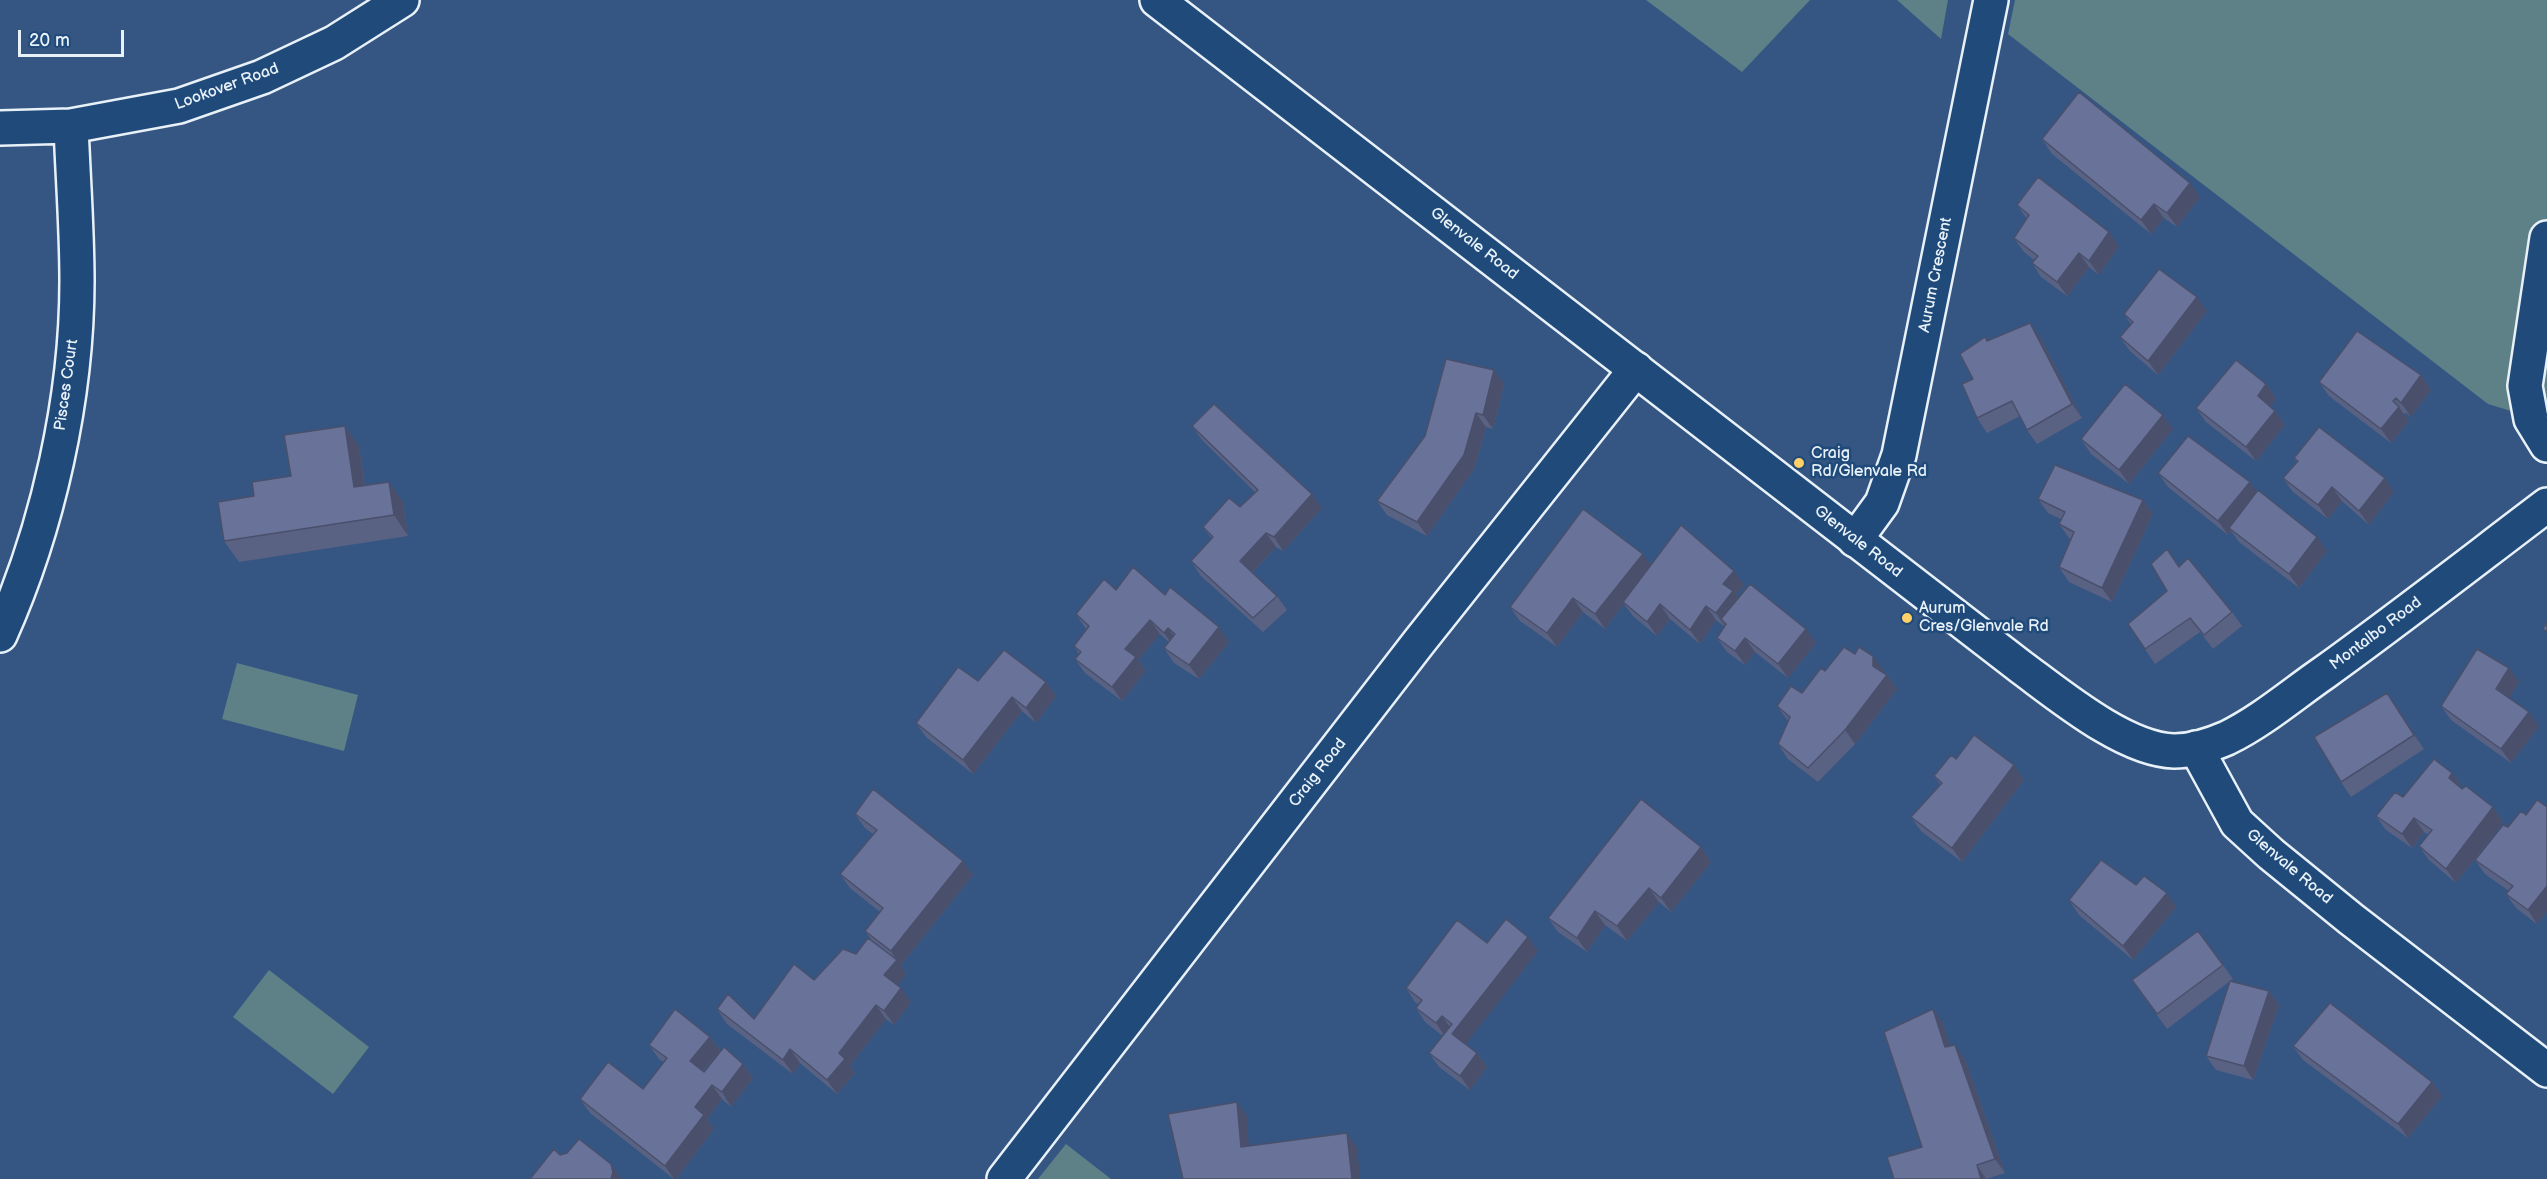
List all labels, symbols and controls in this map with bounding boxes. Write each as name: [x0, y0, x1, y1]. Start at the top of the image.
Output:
scale bar: [21, 18, 128, 56]
text: 20 m: [29, 30, 70, 51]
street label: Lookover Road: [172, 59, 282, 115]
street label: Glenvale Road: [1426, 204, 1522, 284]
street label: Aurum Crescent: [1915, 216, 1957, 334]
street label: Pisces Court: [51, 338, 83, 432]
place label: Craig Rd/Glenvale Rd: [1811, 444, 1927, 482]
marker: Craig Rd/Glenvale Rd: [1792, 456, 1806, 470]
street label: Glenvale Road: [1810, 502, 1906, 582]
street label: Montalbo Road: [2326, 593, 2426, 675]
place label: Aurum Cres/Glenvale Rd: [1919, 599, 2049, 637]
marker: Aurum Cres/Glenvale Rd: [1900, 611, 1914, 625]
street label: Craig Road: [1285, 735, 1351, 811]
street label: Glenvale Road: [2242, 825, 2336, 909]

